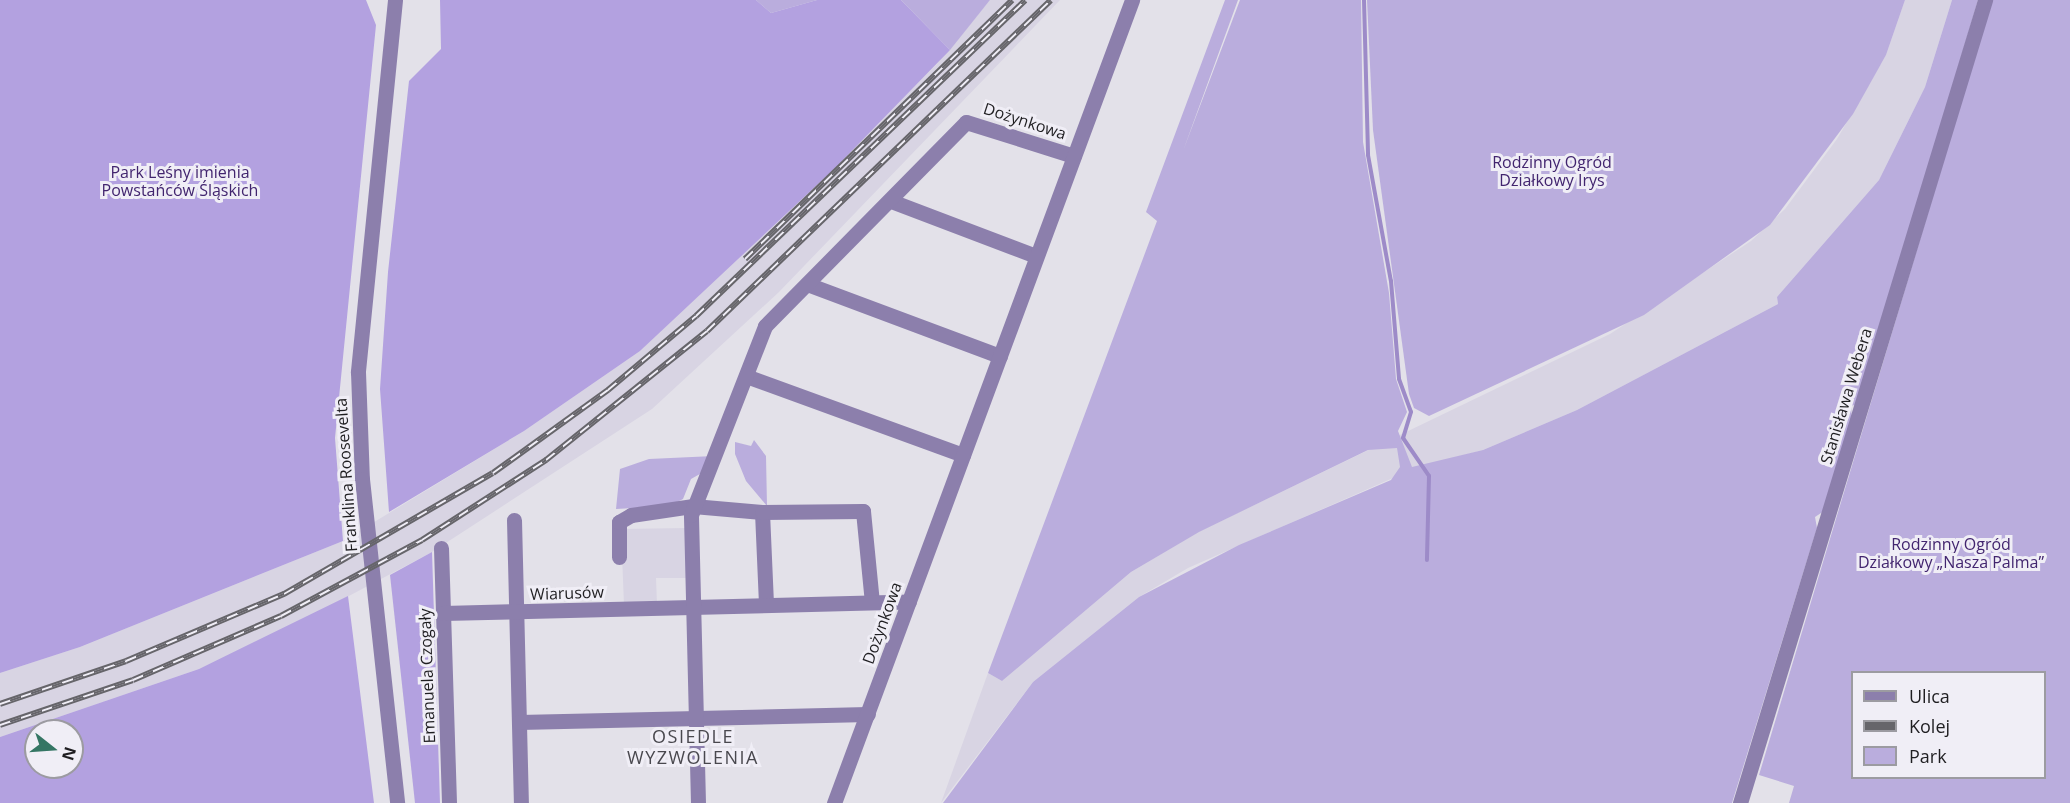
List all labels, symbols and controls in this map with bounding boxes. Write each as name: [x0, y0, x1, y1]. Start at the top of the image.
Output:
street label: Dożynkowa: [981, 99, 1069, 143]
park label: Rodzinny Ogród Działkowy Irys: [1492, 152, 1612, 190]
park label: Park Leśny imienia Powstańców Śląskich: [102, 162, 258, 200]
street label: Stanisława Webera: [1816, 326, 1876, 466]
street label: Franklina Roosevelta: [331, 397, 361, 553]
park label: Rodzinny Ogród Działkowy „Nasza Palma”: [1858, 534, 2044, 572]
street label: Dożynkowa: [858, 579, 906, 667]
street label: Wiarusów: [530, 582, 604, 604]
street label: Emanuela Czogały: [415, 608, 439, 744]
legend: [1851, 671, 2046, 779]
text: Ulica: [1909, 684, 1950, 708]
text: Kolej: [1909, 714, 1950, 738]
north arrow: [24, 719, 84, 779]
district label: OSIEDLE WYZWOLENIA: [627, 726, 759, 768]
text: N: [57, 744, 82, 763]
text: Park: [1909, 744, 1947, 768]

